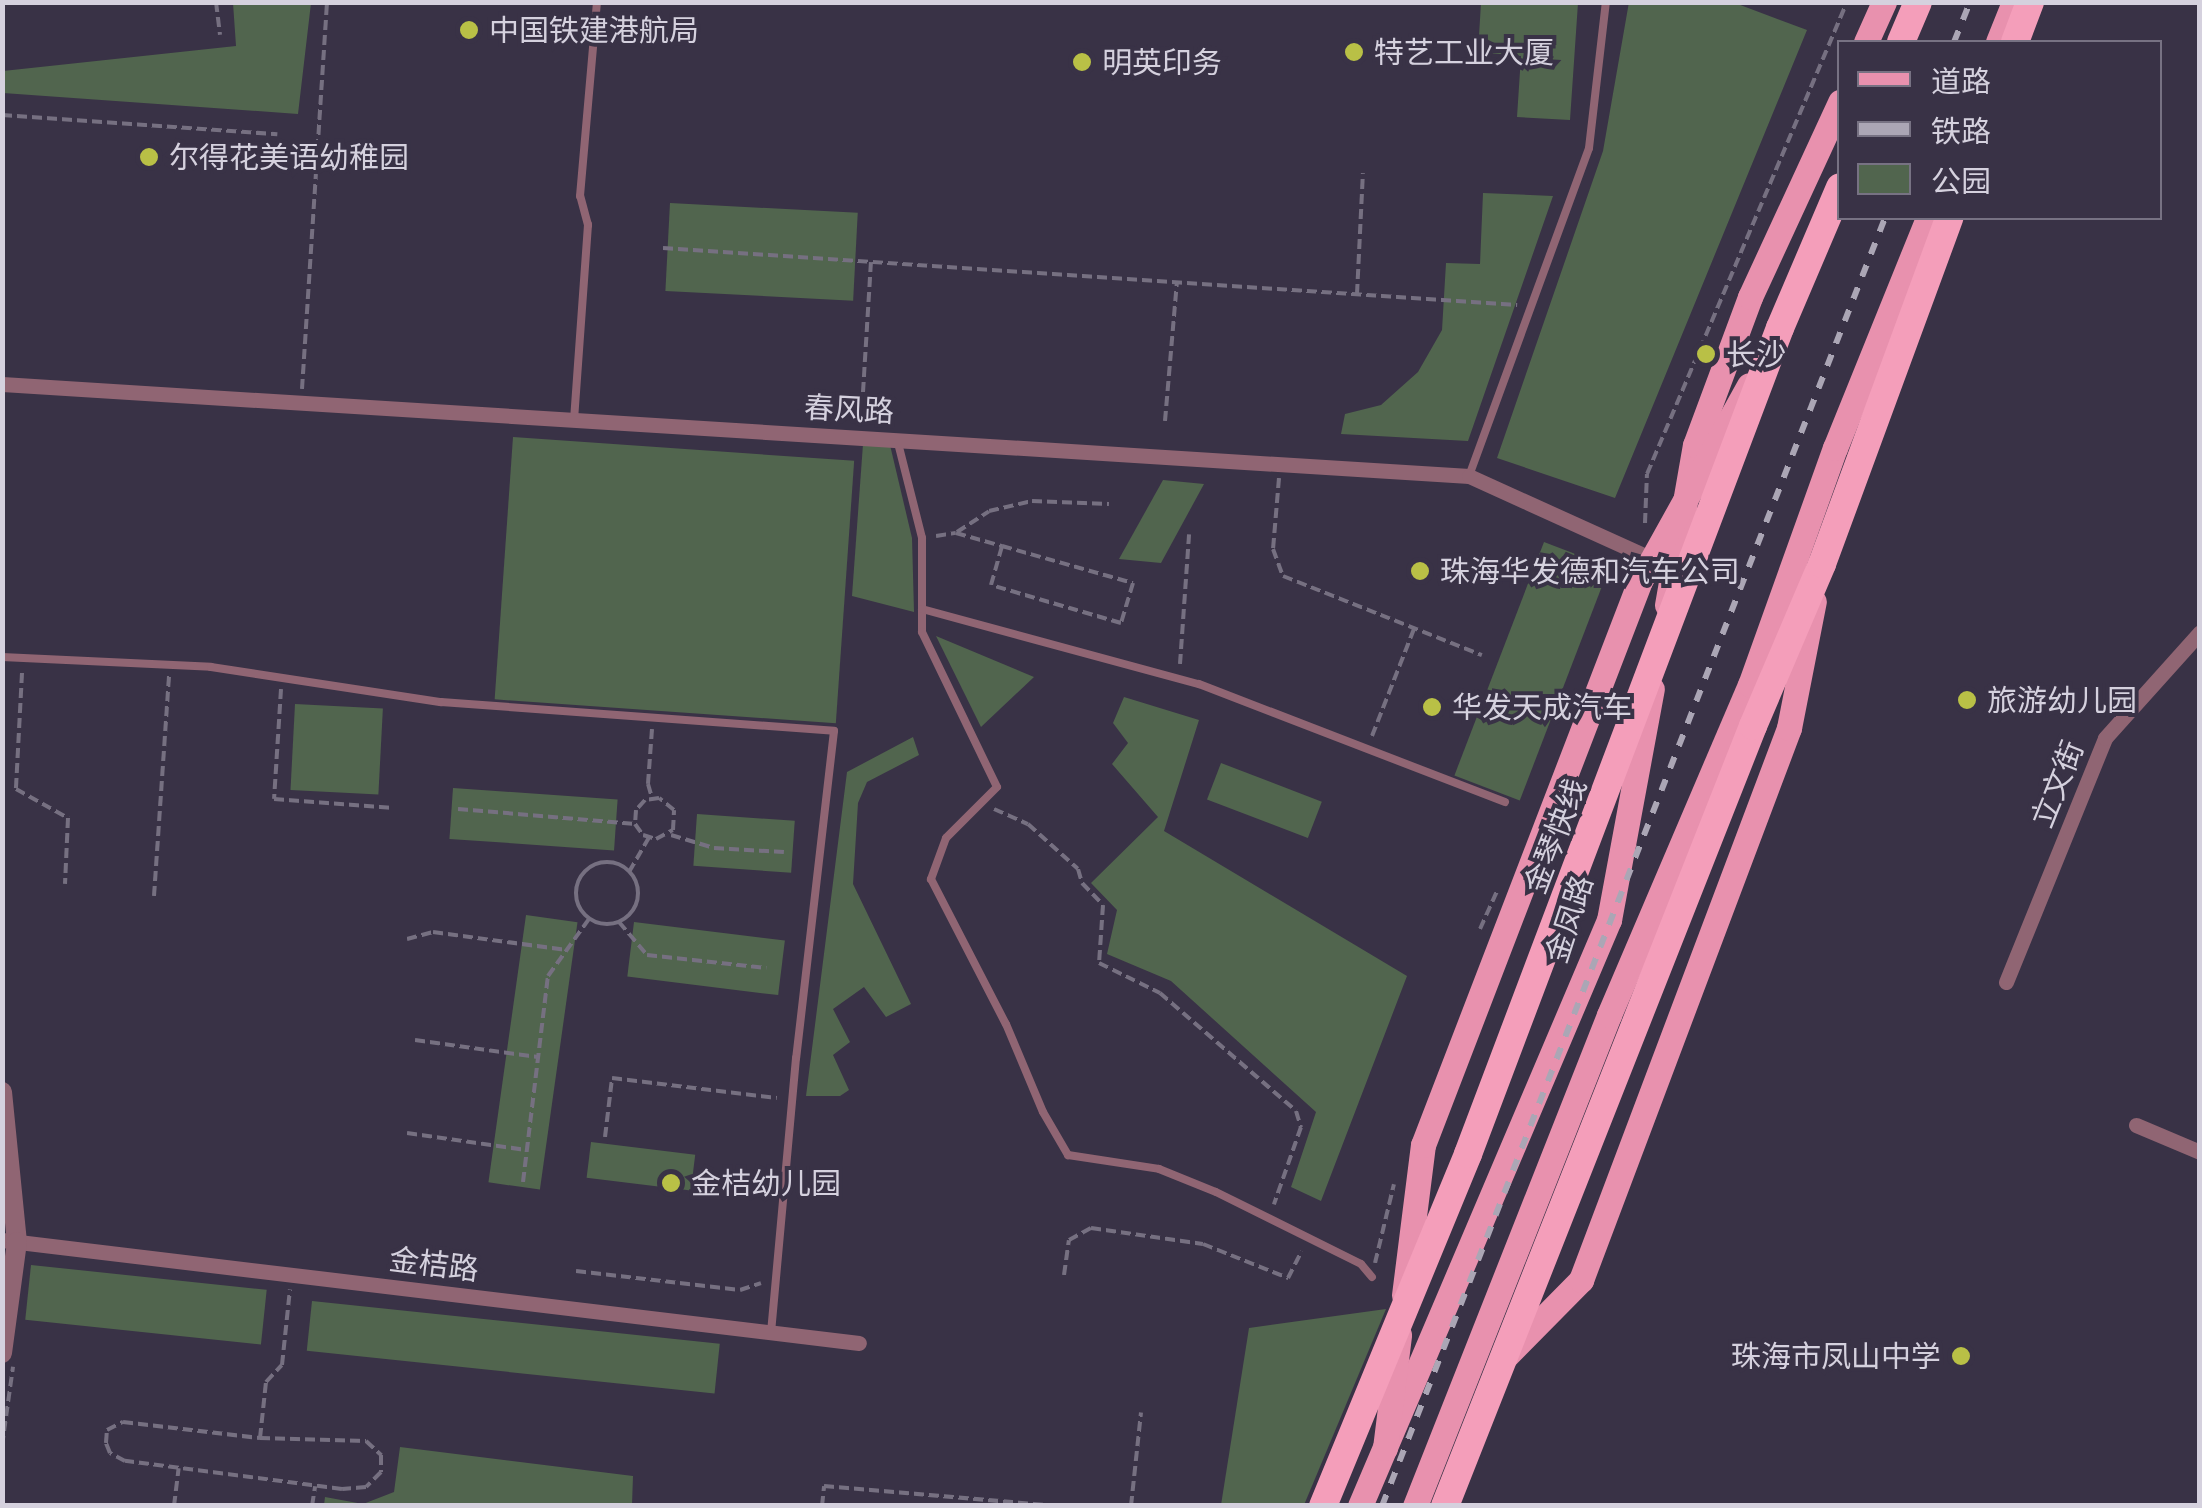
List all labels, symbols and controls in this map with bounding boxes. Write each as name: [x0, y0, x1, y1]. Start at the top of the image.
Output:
place label: 中国铁建港航局: [489, 12, 699, 48]
marker: 中国铁建港航局: [458, 19, 480, 41]
place label: 特艺工业大厦: [1374, 34, 1554, 70]
legend: [1837, 40, 2162, 220]
marker: 特艺工业大厦: [1343, 41, 1365, 63]
place label: 明英印务: [1102, 44, 1222, 80]
marker: 明英印务: [1071, 51, 1093, 73]
text: 道路: [1931, 62, 1991, 100]
text: 铁路: [1931, 112, 1991, 150]
place label: 尔得花美语幼稚园: [169, 139, 409, 175]
marker: 尔得花美语幼稚园: [138, 146, 160, 168]
text: 公园: [1931, 162, 1991, 200]
place label: 长沙: [1726, 336, 1786, 372]
marker: 长沙: [1695, 343, 1717, 365]
street label: 春风路: [803, 389, 895, 429]
place label: 珠海华发德和汽车公司: [1440, 553, 1740, 589]
marker: 珠海华发德和汽车公司: [1409, 560, 1431, 582]
place label: 旅游幼儿园: [1987, 682, 2137, 718]
place label: 华发天成汽车: [1452, 689, 1632, 725]
marker: 旅游幼儿园: [1956, 689, 1978, 711]
marker: 华发天成汽车: [1421, 696, 1443, 718]
street label: 立文街: [2023, 736, 2091, 832]
street label: 金琴快线: [1517, 774, 1593, 898]
street label: 金凤路: [1538, 871, 1600, 967]
place label: 金桔幼儿园: [691, 1165, 841, 1201]
marker: 金桔幼儿园: [660, 1172, 682, 1194]
street label: 金桔路: [387, 1241, 481, 1287]
place label: 珠海市凤山中学: [1731, 1338, 1941, 1374]
marker: 珠海市凤山中学: [1950, 1345, 1972, 1367]

